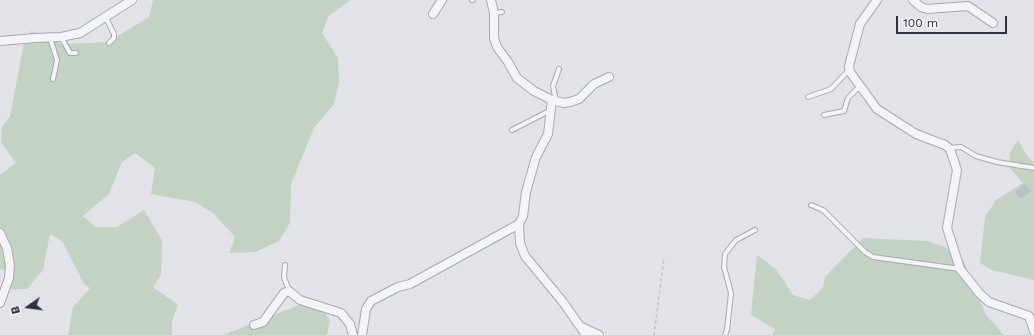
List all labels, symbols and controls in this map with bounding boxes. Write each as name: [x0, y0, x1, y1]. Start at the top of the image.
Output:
scale bar: [898, 8, 1009, 34]
text: 100 m: [903, 16, 938, 30]
north arrow: [8, 287, 48, 327]
text: B: [9, 305, 23, 315]

